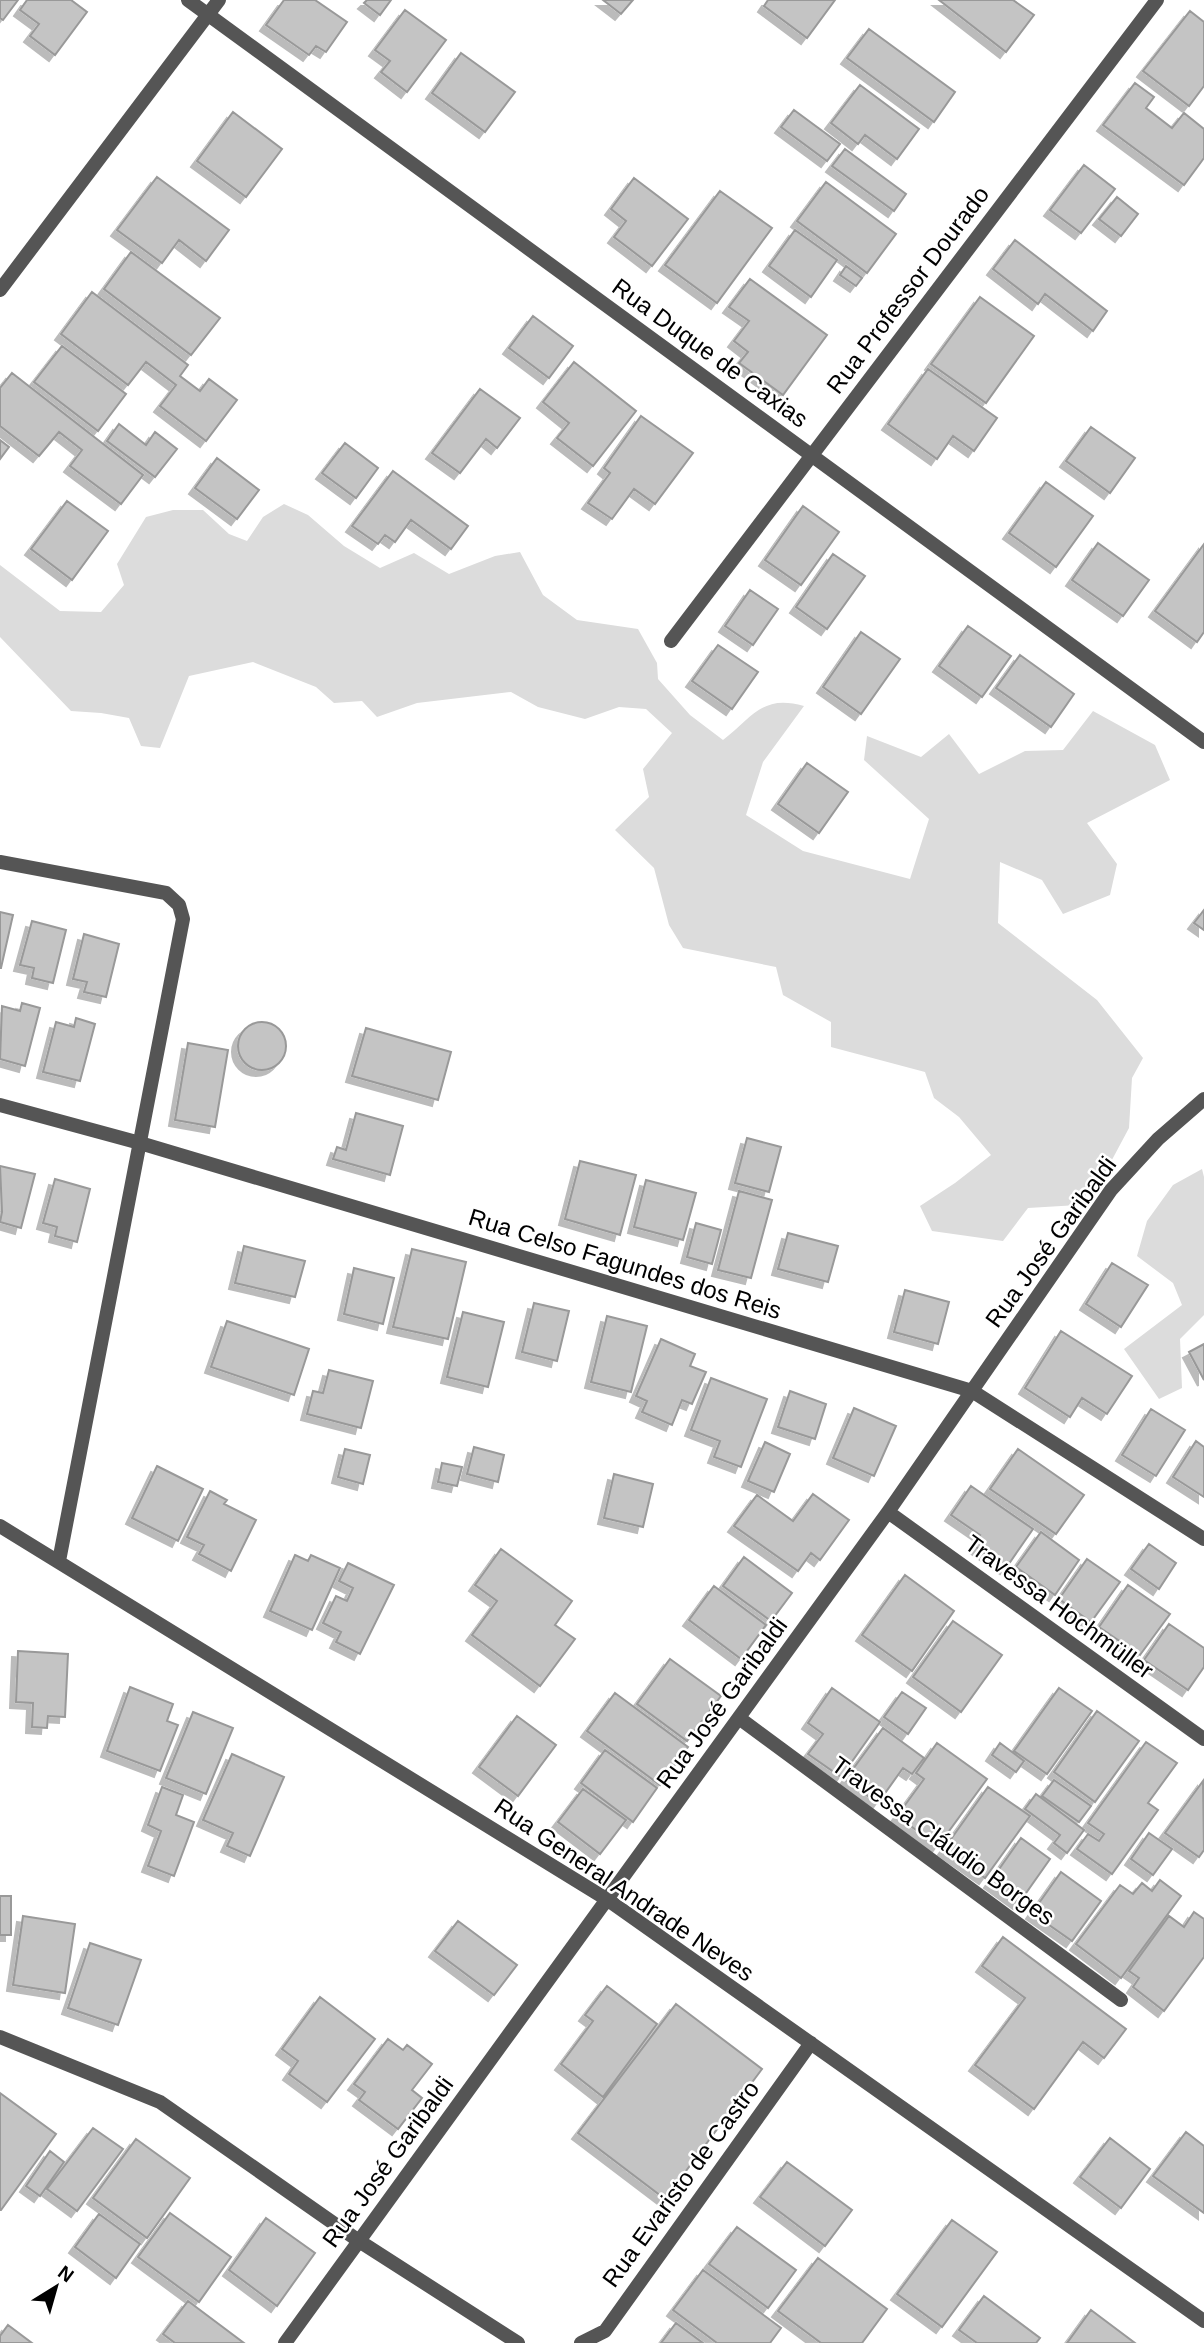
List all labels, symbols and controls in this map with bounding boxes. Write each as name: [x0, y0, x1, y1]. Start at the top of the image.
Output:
street label: Rua Professor Dourado: [821, 181, 994, 399]
street label: Rua Duque de Caxias: [607, 273, 813, 433]
street label: Rua José Garibaldi: [980, 1151, 1122, 1332]
street label: Rua Celso Fagundes dos Reis: [466, 1203, 785, 1324]
street label: Travessa Hochmüller: [960, 1529, 1159, 1684]
street label: Rua José Garibaldi: [651, 1612, 793, 1793]
street label: Travessa Cláudio Borges: [827, 1751, 1060, 1930]
street label: Rua General Andrade Neves: [490, 1793, 759, 1987]
street label: Rua José Garibaldi: [317, 2071, 459, 2252]
street label: Rua Evaristo de Castro: [597, 2075, 764, 2292]
north arrow: [21, 2252, 91, 2322]
text: N: [54, 2261, 78, 2286]

